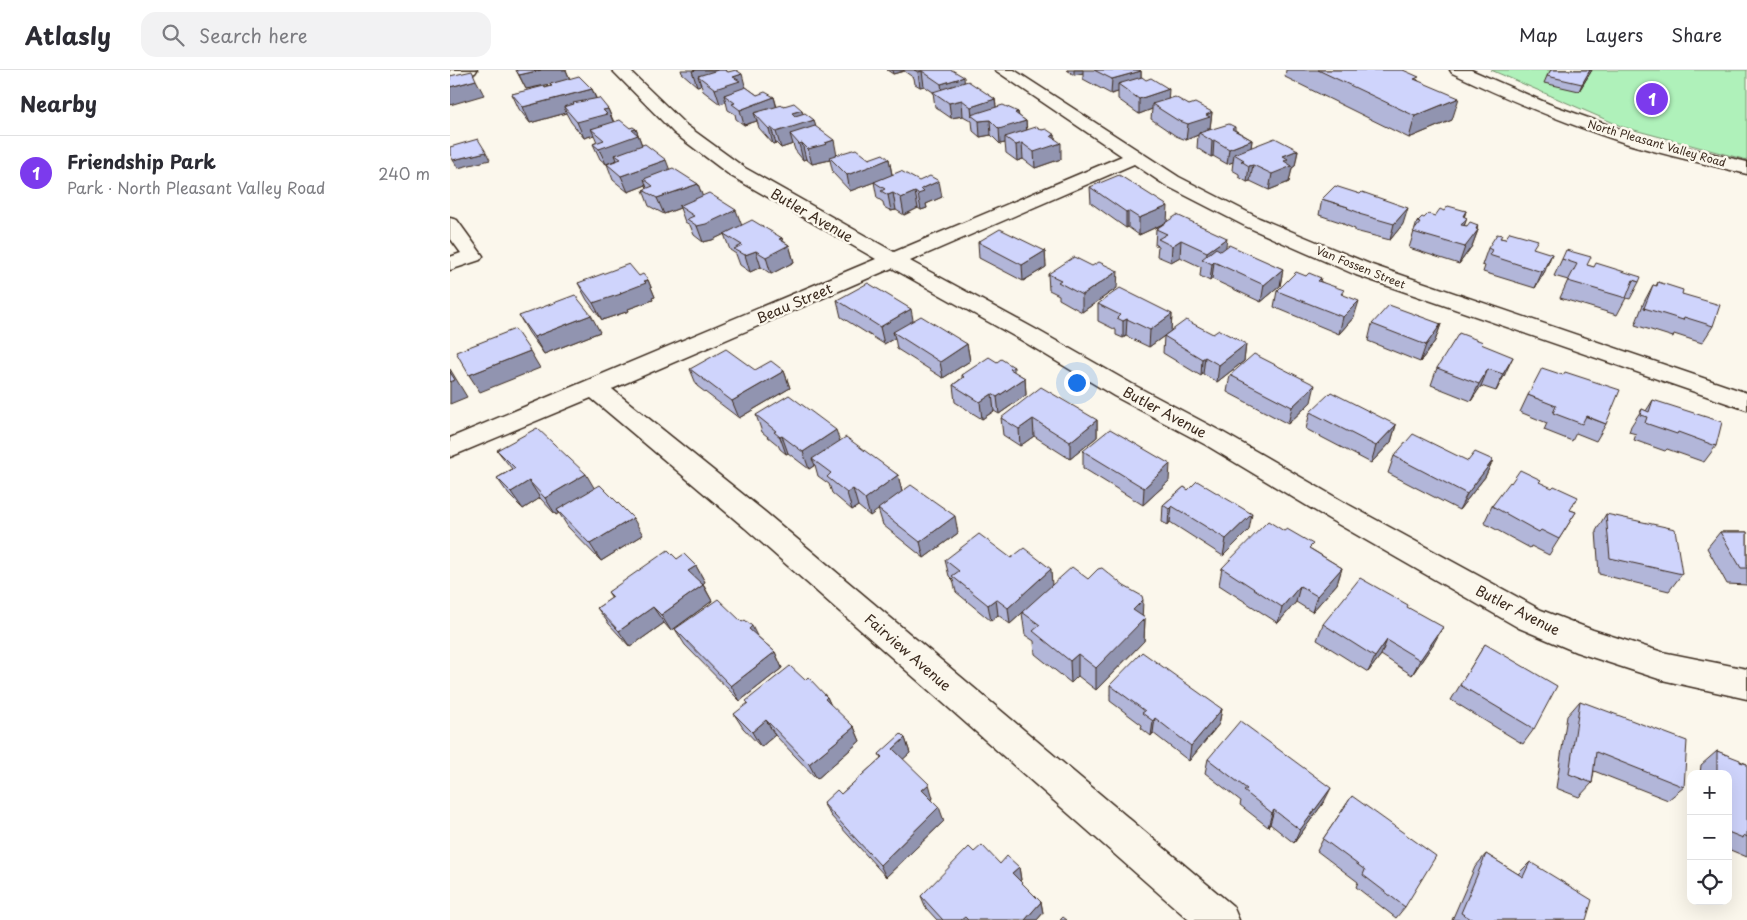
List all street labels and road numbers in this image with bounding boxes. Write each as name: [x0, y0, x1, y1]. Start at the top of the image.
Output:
street label: North Pleasant Valley Road: [1586, 115, 1728, 171]
street label: Butler Avenue: [767, 183, 857, 247]
street label: Van Fossen Street: [1314, 241, 1409, 293]
street label: Beau Street: [753, 277, 836, 328]
street label: Butler Avenue: [1119, 381, 1211, 443]
street label: Butler Avenue: [1472, 580, 1564, 640]
street label: Fairview Avenue: [860, 608, 956, 696]

